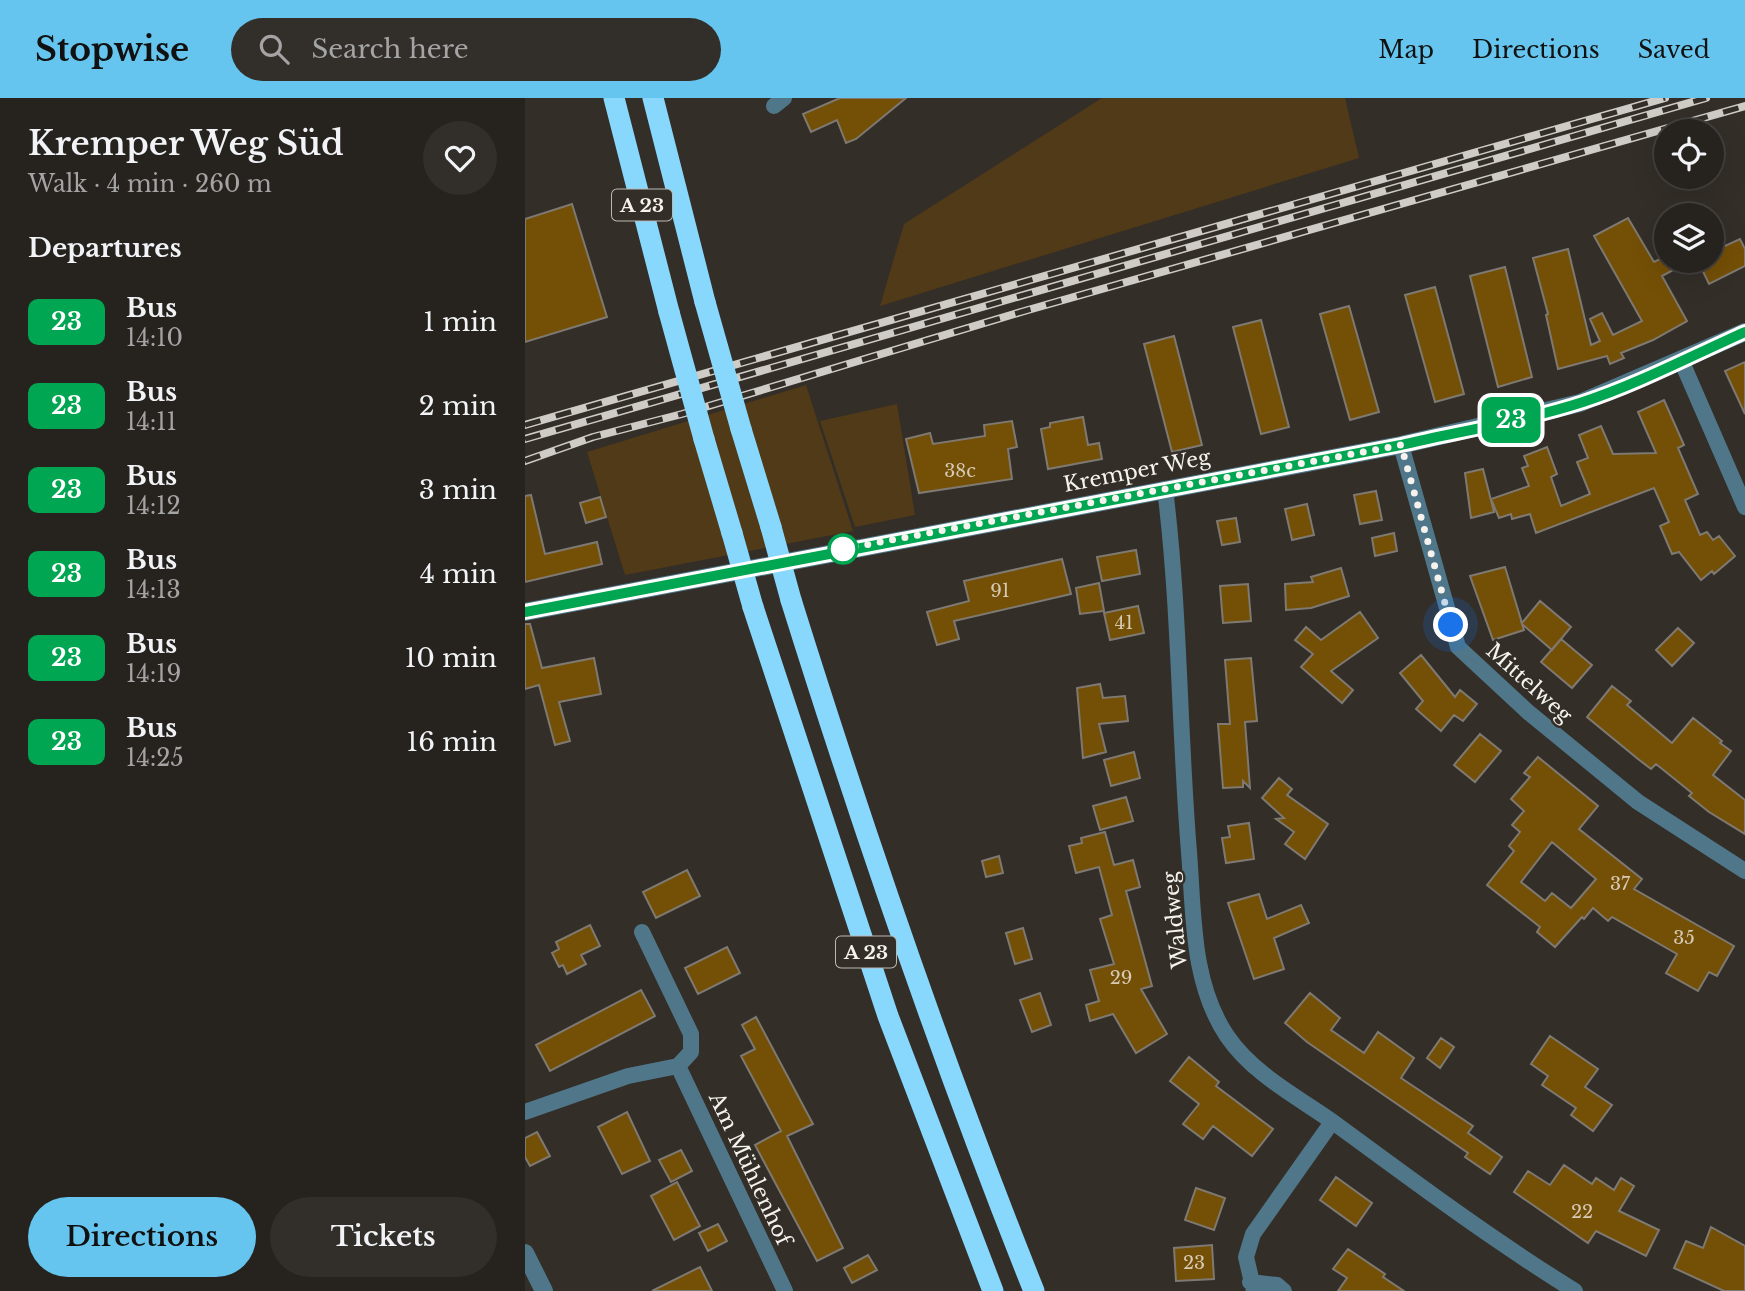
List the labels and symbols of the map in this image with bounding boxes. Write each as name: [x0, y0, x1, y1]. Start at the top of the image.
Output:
road number: A 23: [612, 190, 672, 220]
line badge: 23: [1479, 397, 1543, 443]
street label: Kremper Weg: [1061, 444, 1213, 498]
house number: 38c: [944, 460, 976, 482]
unlabelled marker: [828, 534, 858, 564]
house number: 91: [990, 580, 1010, 602]
your location: [1433, 607, 1468, 642]
house number: 41: [1115, 612, 1133, 634]
street label: Mittelweg: [1481, 638, 1578, 729]
street label: Waldweg: [1157, 870, 1193, 971]
house number: 37: [1610, 873, 1631, 895]
house number: 35: [1673, 927, 1695, 949]
road number: A 23: [836, 936, 896, 968]
house number: 29: [1110, 967, 1132, 989]
street label: Am Mühlenhof: [703, 1087, 798, 1252]
house number: 22: [1571, 1201, 1593, 1223]
house number: 23: [1183, 1252, 1205, 1274]

